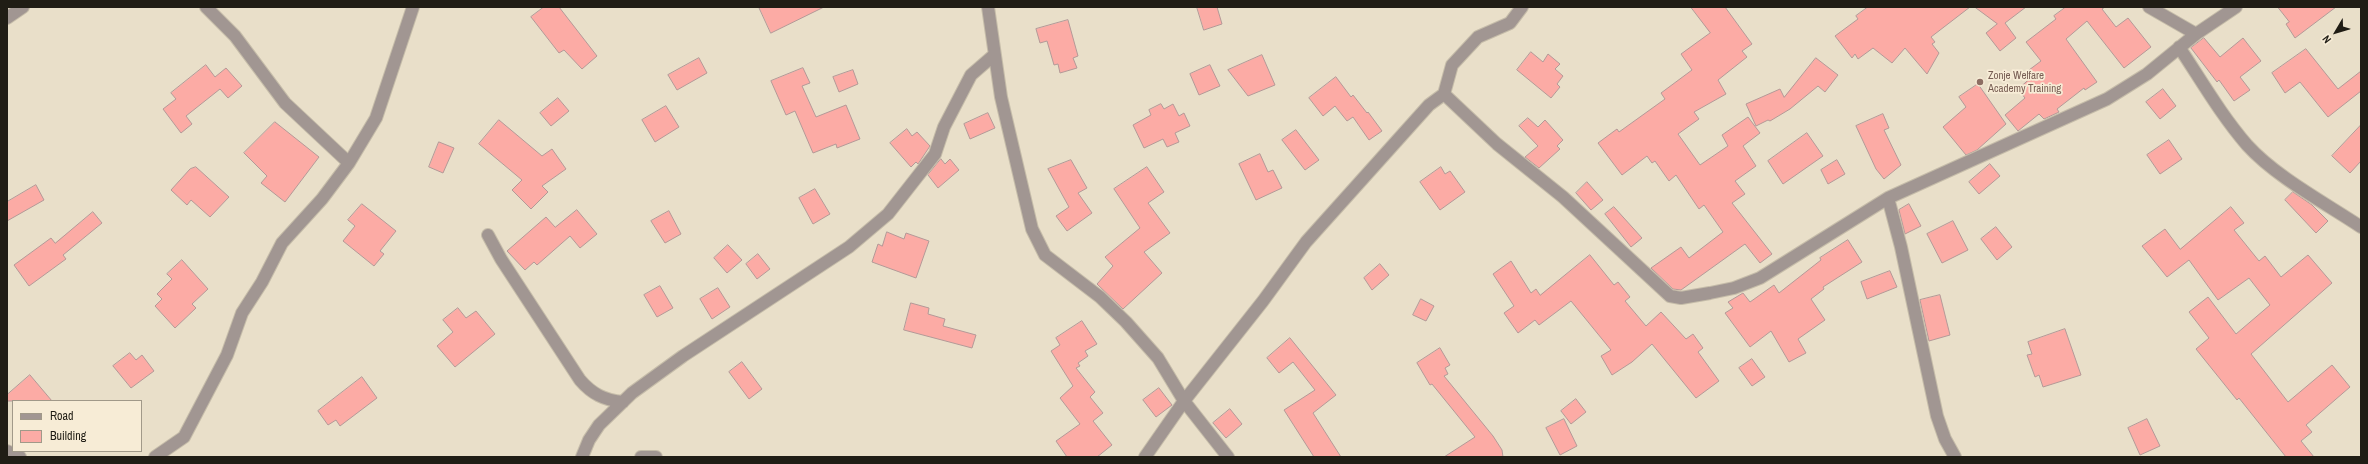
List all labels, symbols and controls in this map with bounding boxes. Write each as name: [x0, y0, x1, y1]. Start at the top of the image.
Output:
north arrow: [2316, 12, 2356, 52]
text: N: [2319, 33, 2334, 46]
place label: Zonje Welfare Academy Training: [1988, 69, 2061, 95]
marker: Zonje Welfare Academy Training: [1975, 77, 1985, 87]
legend: [12, 400, 142, 452]
text: Road: [50, 408, 74, 424]
text: Building: [50, 428, 86, 444]

